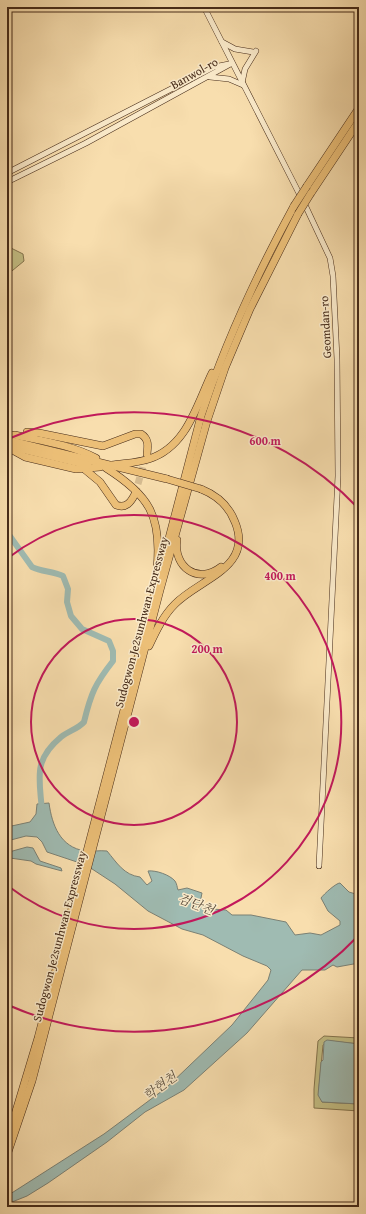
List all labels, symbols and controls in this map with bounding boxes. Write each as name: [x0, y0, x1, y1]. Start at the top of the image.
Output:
street label: Banwol-ro: [167, 53, 221, 93]
street label: Geomdan-ro: [315, 295, 335, 359]
text: 600 m: [249, 432, 282, 449]
street label: Sudogwon Je2sunhwan Expressway: [110, 535, 172, 709]
text: 400 m: [264, 567, 297, 584]
text: 200 m: [191, 640, 224, 657]
centre of rings: [127, 715, 141, 729]
street label: Sudogwon Je2sunhwan Expressway: [28, 849, 90, 1023]
water label: 검단천: [175, 888, 218, 920]
water label: 학현천: [139, 1066, 182, 1105]

